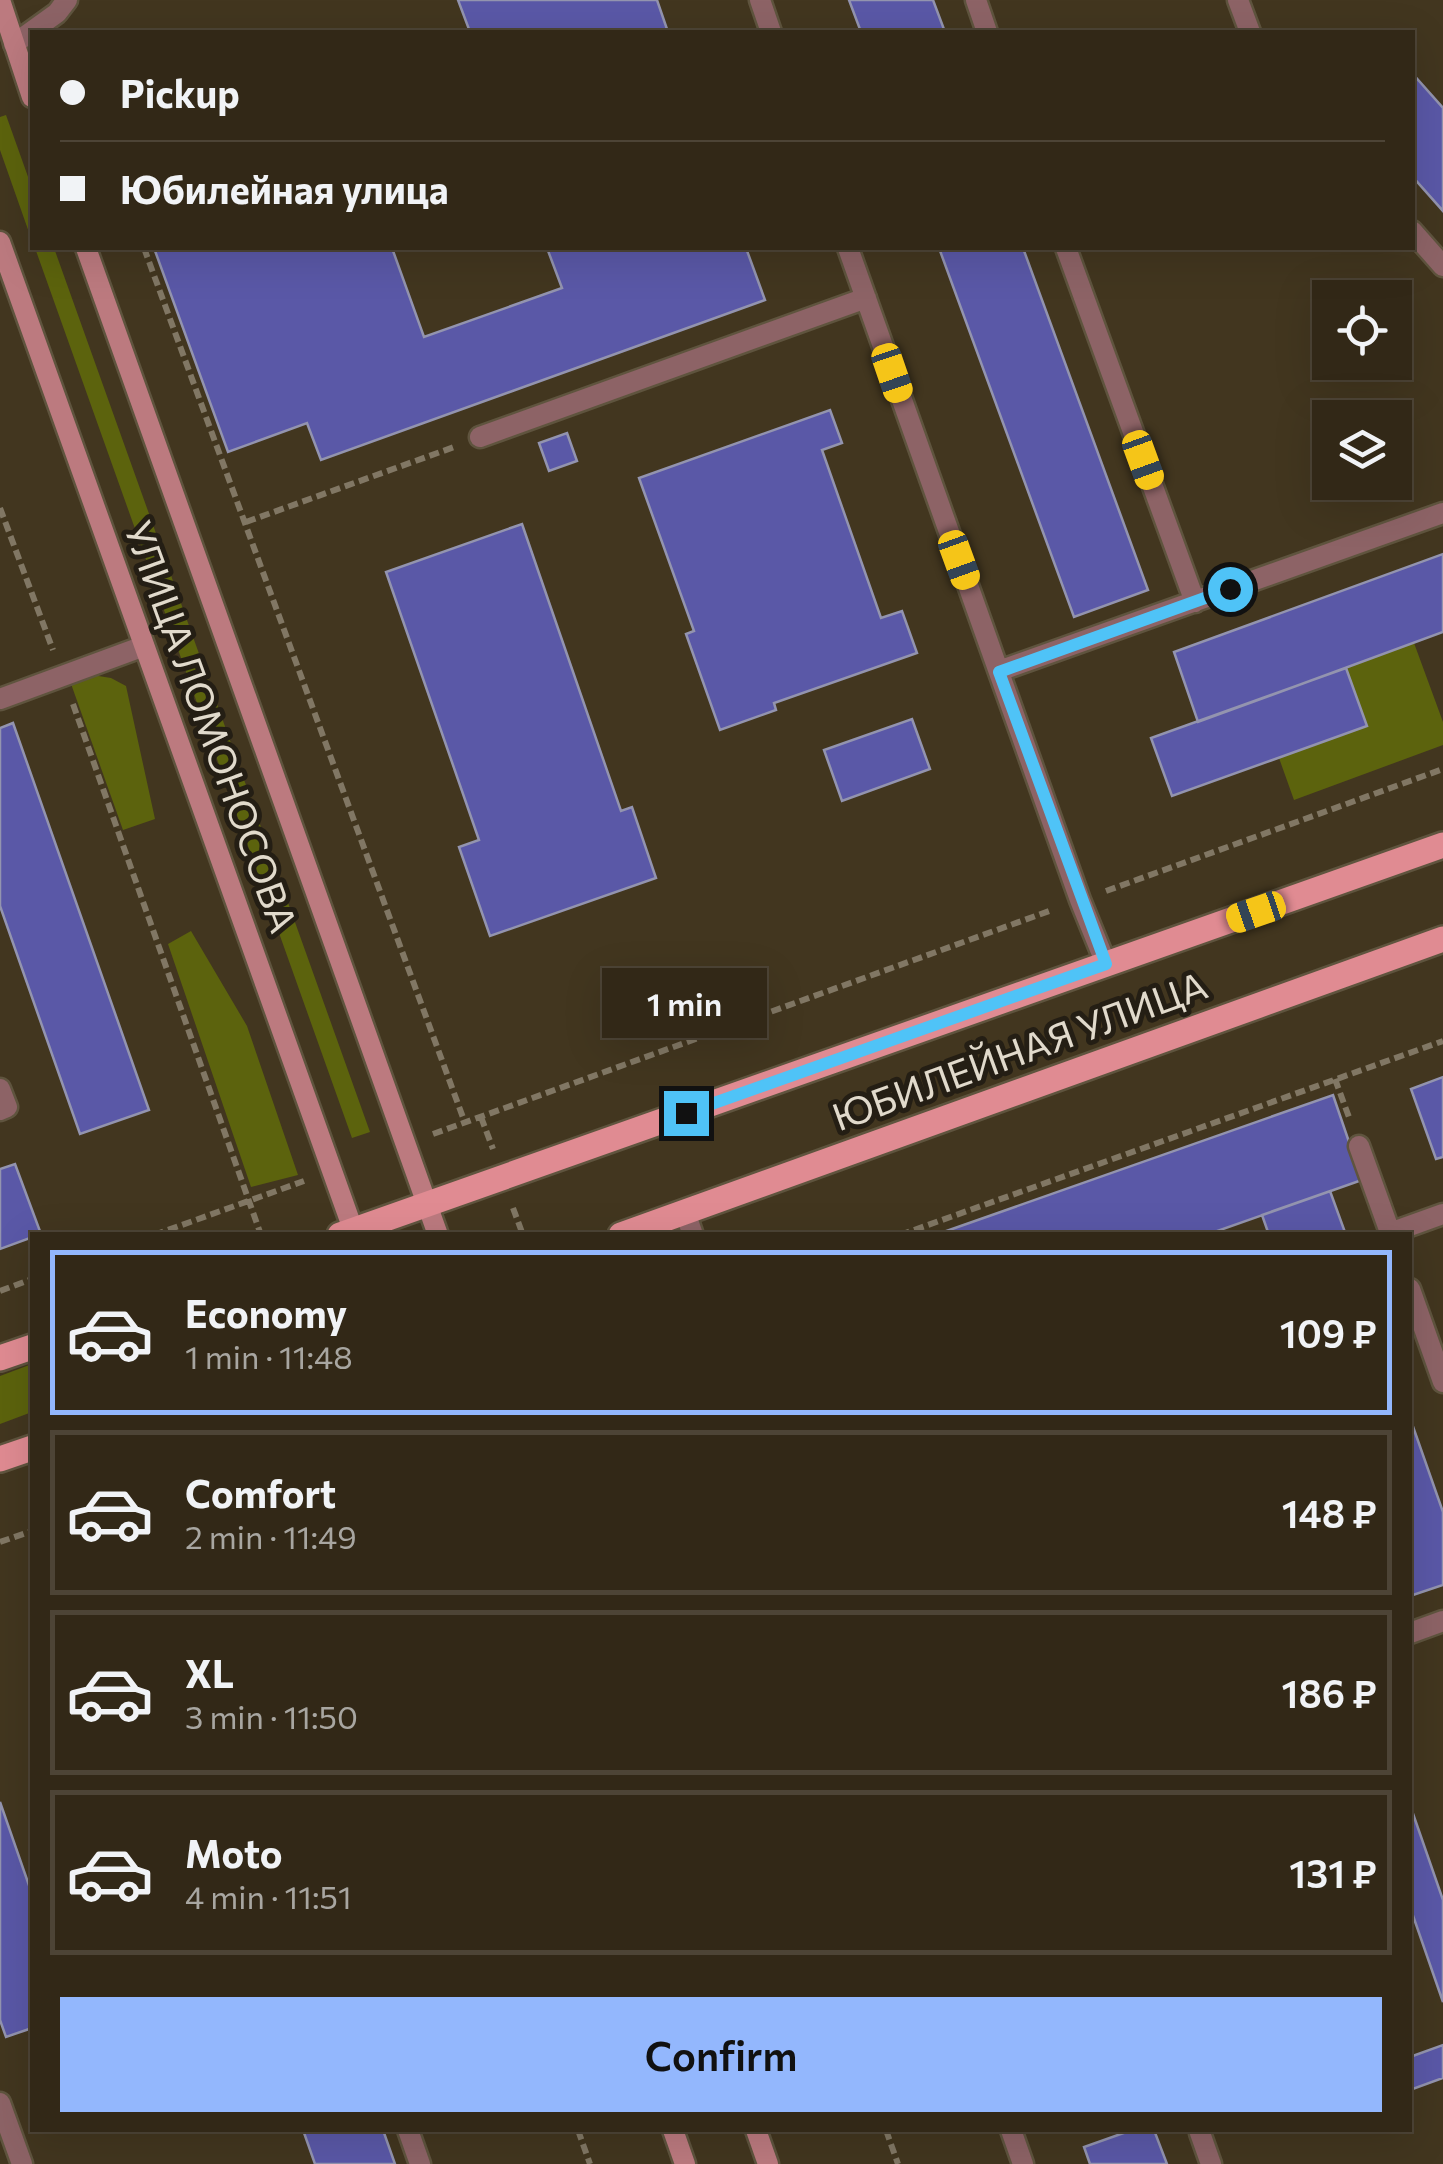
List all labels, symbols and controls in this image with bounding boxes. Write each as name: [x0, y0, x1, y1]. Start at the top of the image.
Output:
text: Pickup: [120, 69, 240, 116]
text: Юбилейная улица: [120, 165, 449, 212]
map controls: [1312, 280, 1412, 500]
button: locate: [1312, 280, 1412, 380]
car: [868, 340, 916, 406]
button: layers: [1312, 400, 1412, 500]
car: [1119, 427, 1167, 493]
street label: УЛИЦА ЛОМОНОСОВА: [116, 514, 309, 938]
car: [935, 527, 983, 593]
route start: [1208, 567, 1253, 612]
car: [1223, 888, 1289, 936]
street label: ЮБИЛЕЙНАЯ УЛИЦА: [825, 960, 1213, 1139]
callout: 1 min: [604, 968, 768, 1038]
text: 1 min: [647, 983, 722, 1023]
route end: [664, 1091, 709, 1136]
icon: car: [65, 1288, 155, 1378]
text: Economy: [185, 1289, 347, 1336]
text: 109 ₽: [1280, 1309, 1377, 1356]
text: 1 min · 11:48: [185, 1336, 353, 1376]
icon: car: [65, 1468, 155, 1558]
text: Comfort: [185, 1469, 336, 1516]
text: 148 ₽: [1282, 1489, 1377, 1536]
text: 2 min · 11:49: [185, 1516, 357, 1556]
icon: car: [65, 1648, 155, 1738]
text: XL: [185, 1649, 234, 1696]
text: 186 ₽: [1282, 1669, 1377, 1716]
text: 3 min · 11:50: [185, 1696, 358, 1736]
icon: car: [65, 1828, 155, 1918]
text: Moto: [185, 1829, 283, 1876]
text: 131 ₽: [1289, 1849, 1377, 1896]
text: 4 min · 11:51: [185, 1876, 352, 1916]
button: Confirm: [60, 1997, 1382, 2112]

